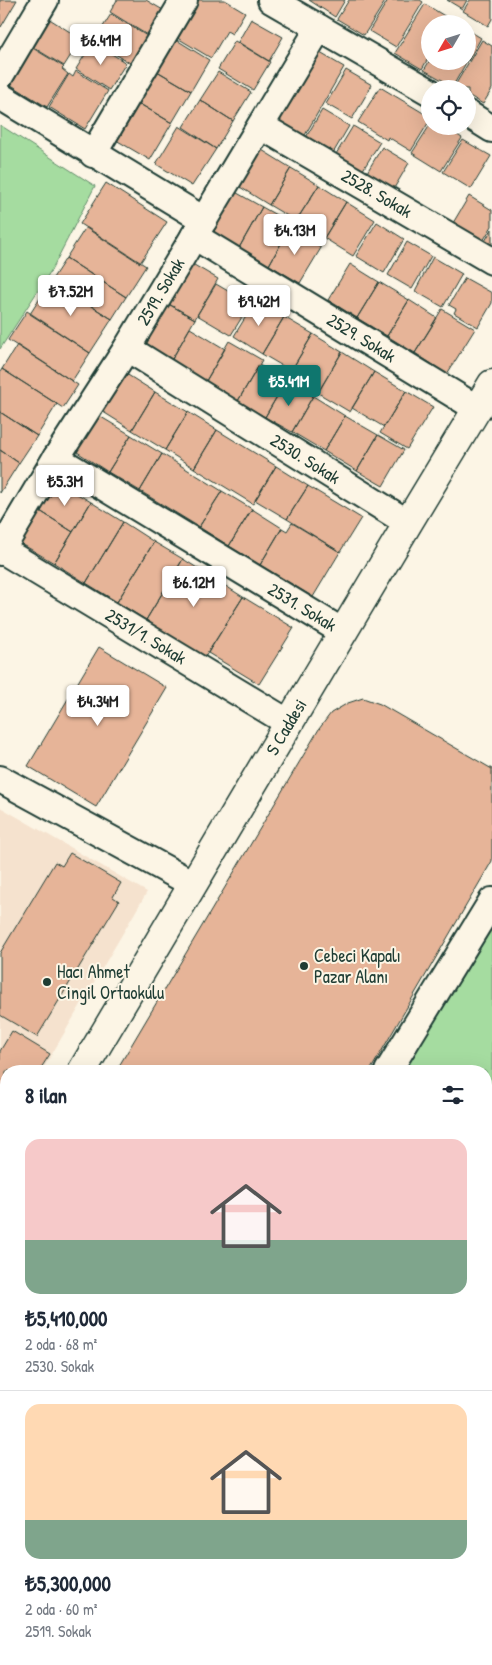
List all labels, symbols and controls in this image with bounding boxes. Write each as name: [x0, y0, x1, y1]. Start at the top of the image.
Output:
north arrow: [421, 15, 476, 70]
map controls: [421, 15, 476, 135]
pin: ₺6.41M: [60, 23, 142, 66]
text: ₺6.41M: [81, 29, 121, 51]
button: locate: [421, 80, 476, 135]
street label: 2528. Sokak: [337, 163, 417, 224]
pin: ₺4.13M: [254, 214, 336, 256]
text: ₺4.13M: [274, 219, 316, 241]
street label: 2519. Sokak: [130, 253, 191, 330]
pin: ₺7.52M: [30, 274, 112, 317]
text: ₺7.52M: [49, 280, 93, 302]
pin: ₺9.42M: [218, 284, 300, 327]
text: ₺9.42M: [238, 290, 280, 312]
street label: 2529. Sokak: [322, 307, 401, 368]
pin: ₺5.41M: [248, 364, 330, 407]
text: ₺5.41M: [269, 370, 309, 392]
street label: 2530. Sokak: [266, 427, 346, 490]
pin: ₺5.3M: [30, 464, 100, 507]
text: ₺5.3M: [47, 470, 83, 492]
pin: ₺6.12M: [153, 566, 235, 608]
text: ₺6.12M: [173, 571, 215, 593]
street label: 2531. Sokak: [263, 576, 342, 638]
street label: 2531/1. Sokak: [101, 602, 192, 671]
pin: ₺4.34M: [57, 684, 139, 727]
text: ₺4.34M: [77, 690, 119, 712]
street label: S Caddesi: [260, 694, 313, 760]
place label: Cebeci Kapalı Pazar Alanı: [314, 943, 401, 989]
place label: Hacı Ahmet Cingil Ortaokulu: [57, 959, 164, 1005]
marker: Cebeci Kapalı Pazar Alanı: [298, 960, 310, 972]
marker: Hacı Ahmet Cingil Ortaokulu: [41, 976, 53, 988]
text: 8 ilan: [25, 1081, 67, 1110]
icon: filters: [439, 1081, 467, 1109]
icon: home: [201, 1171, 291, 1261]
text: ₺5,410,000: [25, 1304, 108, 1333]
text: 2 oda · 68 m²: [25, 1333, 97, 1355]
text: 2530. Sokak: [25, 1355, 94, 1377]
icon: home: [201, 1437, 291, 1527]
text: ₺5,300,000: [25, 1569, 111, 1598]
text: 2 oda · 60 m²: [25, 1598, 97, 1620]
text: 2519. Sokak: [25, 1620, 91, 1642]

